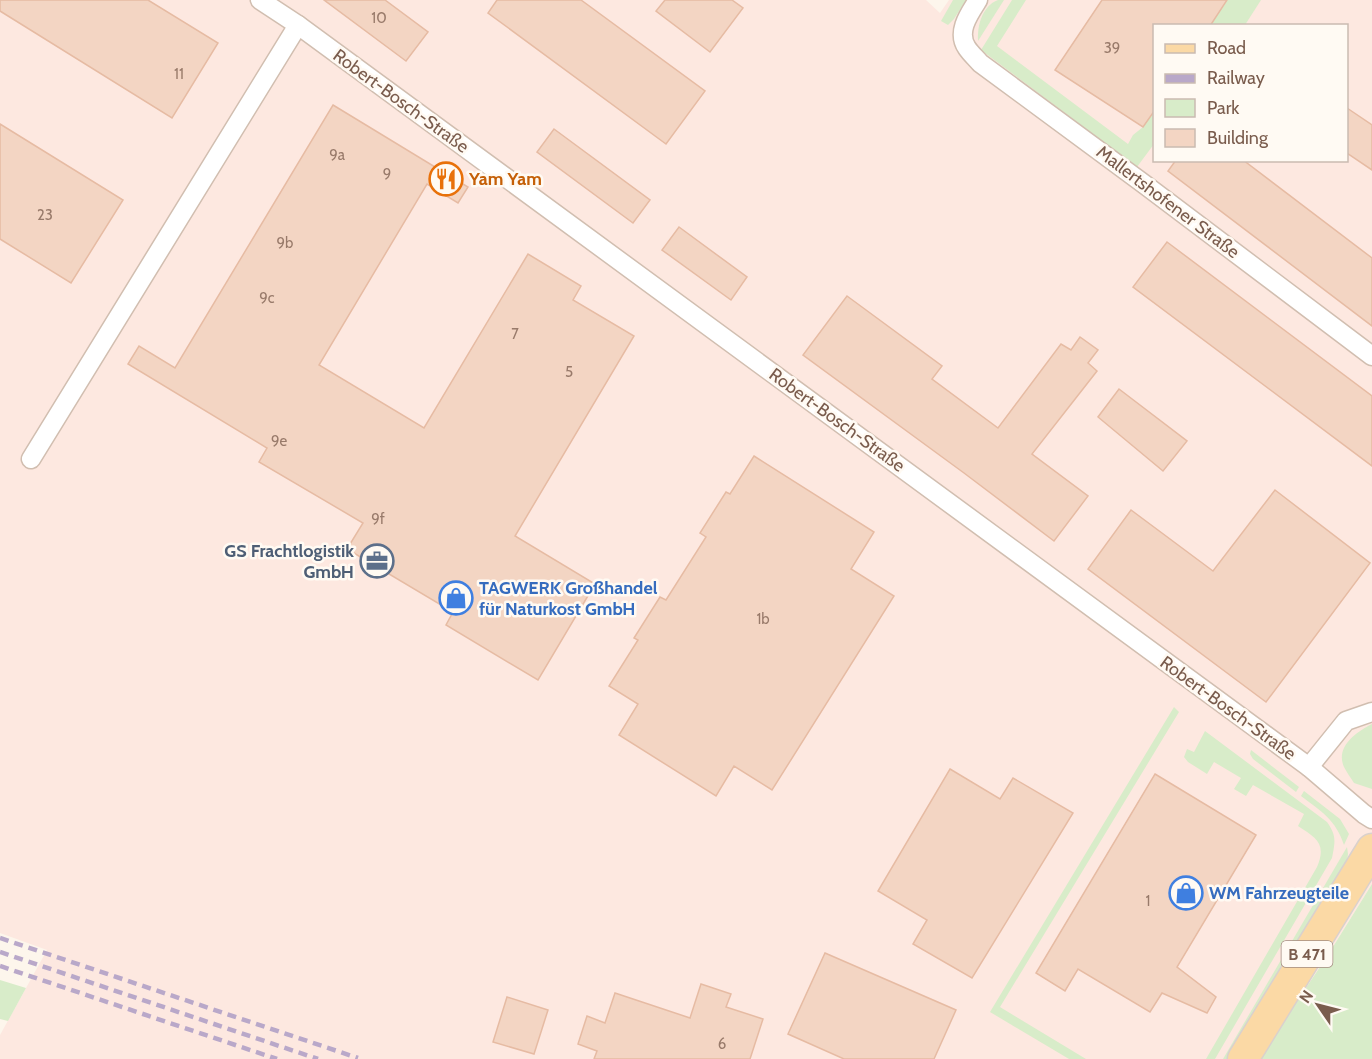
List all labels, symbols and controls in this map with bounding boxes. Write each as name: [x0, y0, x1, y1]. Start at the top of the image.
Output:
house number: 10: [371, 9, 387, 27]
legend: [1153, 24, 1348, 162]
text: Road: [1207, 37, 1246, 59]
house number: 39: [1104, 39, 1120, 57]
street label: Robert-Bosch-Straße: [329, 44, 473, 158]
house number: 11: [174, 65, 184, 83]
text: Railway: [1207, 67, 1265, 89]
text: Park: [1207, 97, 1240, 119]
text: Building: [1207, 127, 1269, 149]
street label: Mallertshofener Straße: [1092, 141, 1244, 263]
house number: 9a: [329, 146, 346, 164]
restaurant icon: Yam Yam: [428, 161, 464, 197]
house number: 9: [383, 165, 391, 183]
place label: Yam Yam: [468, 168, 542, 190]
house number: 23: [37, 206, 53, 224]
house number: 9b: [277, 234, 293, 252]
house number: 9c: [259, 289, 275, 307]
house number: 7: [511, 325, 519, 343]
house number: 5: [565, 363, 573, 381]
street label: Robert-Bosch-Straße: [765, 363, 909, 477]
house number: 9e: [271, 432, 287, 450]
house number: 9f: [371, 510, 385, 528]
place label: GS Frachtlogistik GmbH: [224, 540, 354, 583]
office icon: GS Frachtlogistik GmbH: [359, 543, 395, 579]
place label: TAGWERK Großhandel für Naturkost GmbH: [479, 577, 658, 620]
shop icon: TAGWERK Großhandel für Naturkost GmbH: [438, 580, 474, 616]
house number: 1b: [756, 610, 770, 628]
street label: Robert-Bosch-Straße: [1156, 651, 1300, 765]
shop icon: WM Fahrzeugteile: [1168, 875, 1204, 911]
place label: WM Fahrzeugteile: [1209, 882, 1349, 904]
house number: 1: [1146, 892, 1150, 910]
road number: B 471: [1282, 941, 1332, 967]
north arrow: [1288, 975, 1348, 1035]
text: N: [1295, 987, 1317, 1007]
house number: 6: [718, 1035, 726, 1053]

